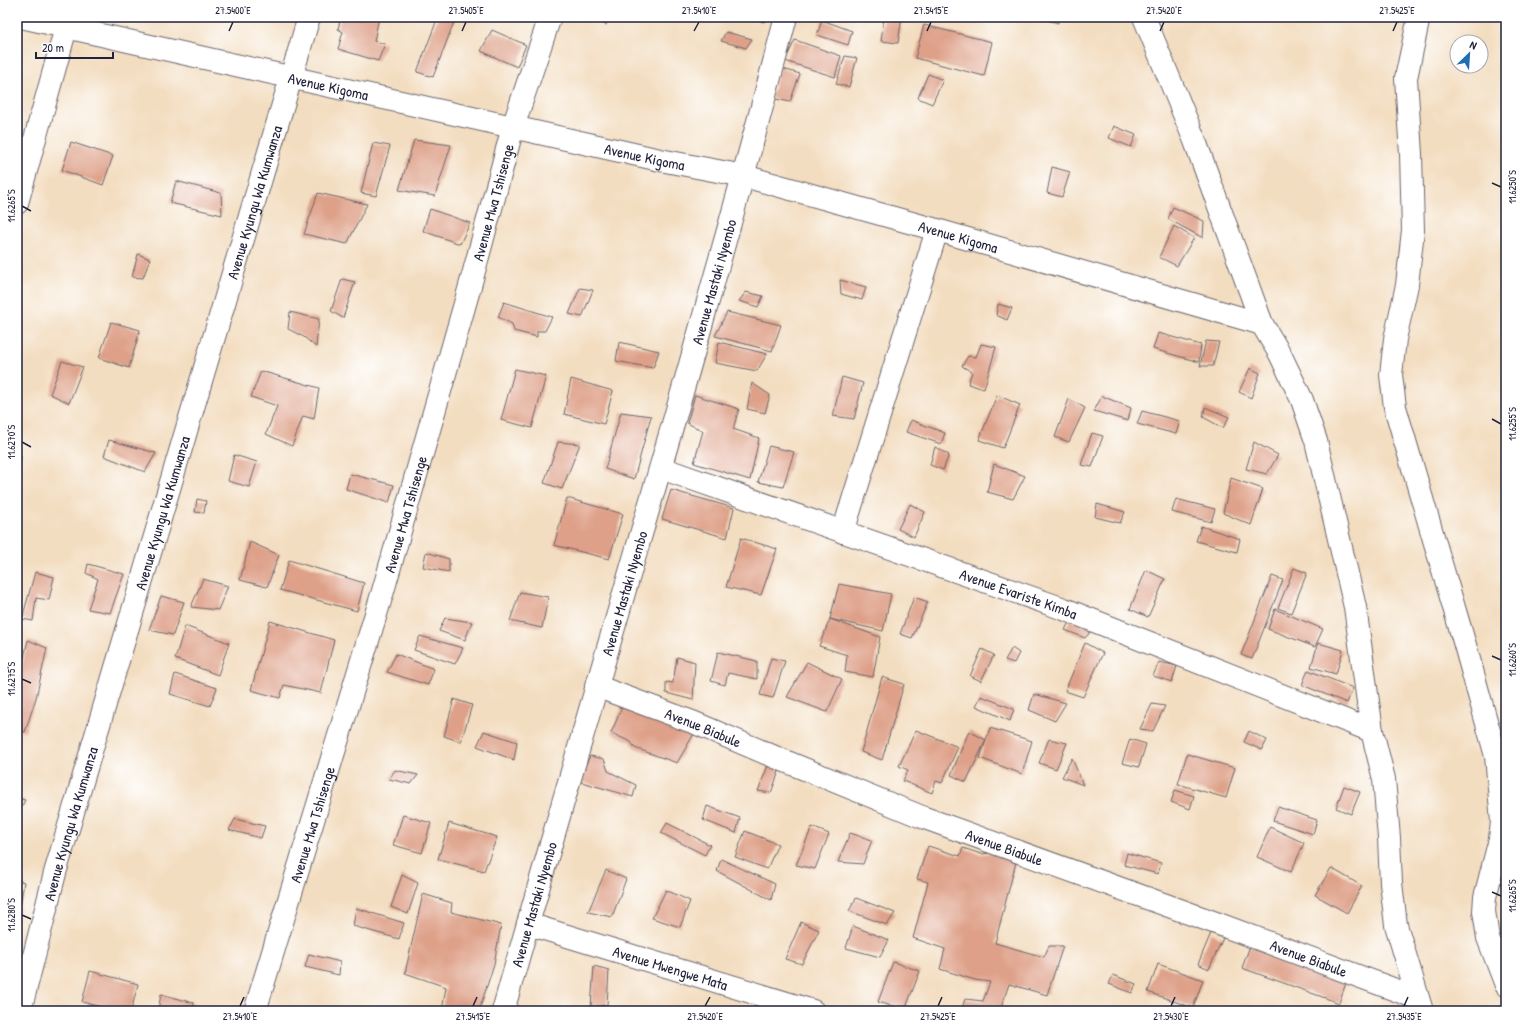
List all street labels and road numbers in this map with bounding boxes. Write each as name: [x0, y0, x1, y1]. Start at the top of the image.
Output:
street label: Avenue Kigoma: [286, 67, 371, 105]
street label: Avenue Kyungu Wa Kumwanza: [221, 123, 287, 282]
street label: Avenue Kigoma: [602, 137, 687, 175]
street label: Avenue Mwa Tshisenge: [467, 141, 519, 263]
street label: Avenue Kigoma: [916, 215, 1001, 258]
street label: Avenue Mastaki Nyembo: [686, 217, 741, 347]
street label: Avenue Kyungu Wa Kumwanza: [129, 433, 195, 592]
street label: Avenue Mwa Tshisenge: [378, 453, 432, 575]
street label: Avenue Mastaki Nyembo: [596, 528, 652, 658]
street label: Avenue Evariste Kimba: [957, 563, 1081, 624]
street label: Avenue Biabule: [662, 702, 745, 752]
street label: Avenue Kyungu Wa Kumwanza: [38, 744, 102, 903]
street label: Avenue Mwa Tshisenge: [284, 764, 339, 885]
street label: Avenue Biabule: [963, 823, 1046, 870]
street label: Avenue Mastaki Nyembo: [506, 839, 562, 969]
street label: Avenue Biabule: [1267, 934, 1350, 982]
street label: Avenue Mwengwe Mata: [610, 940, 731, 995]

